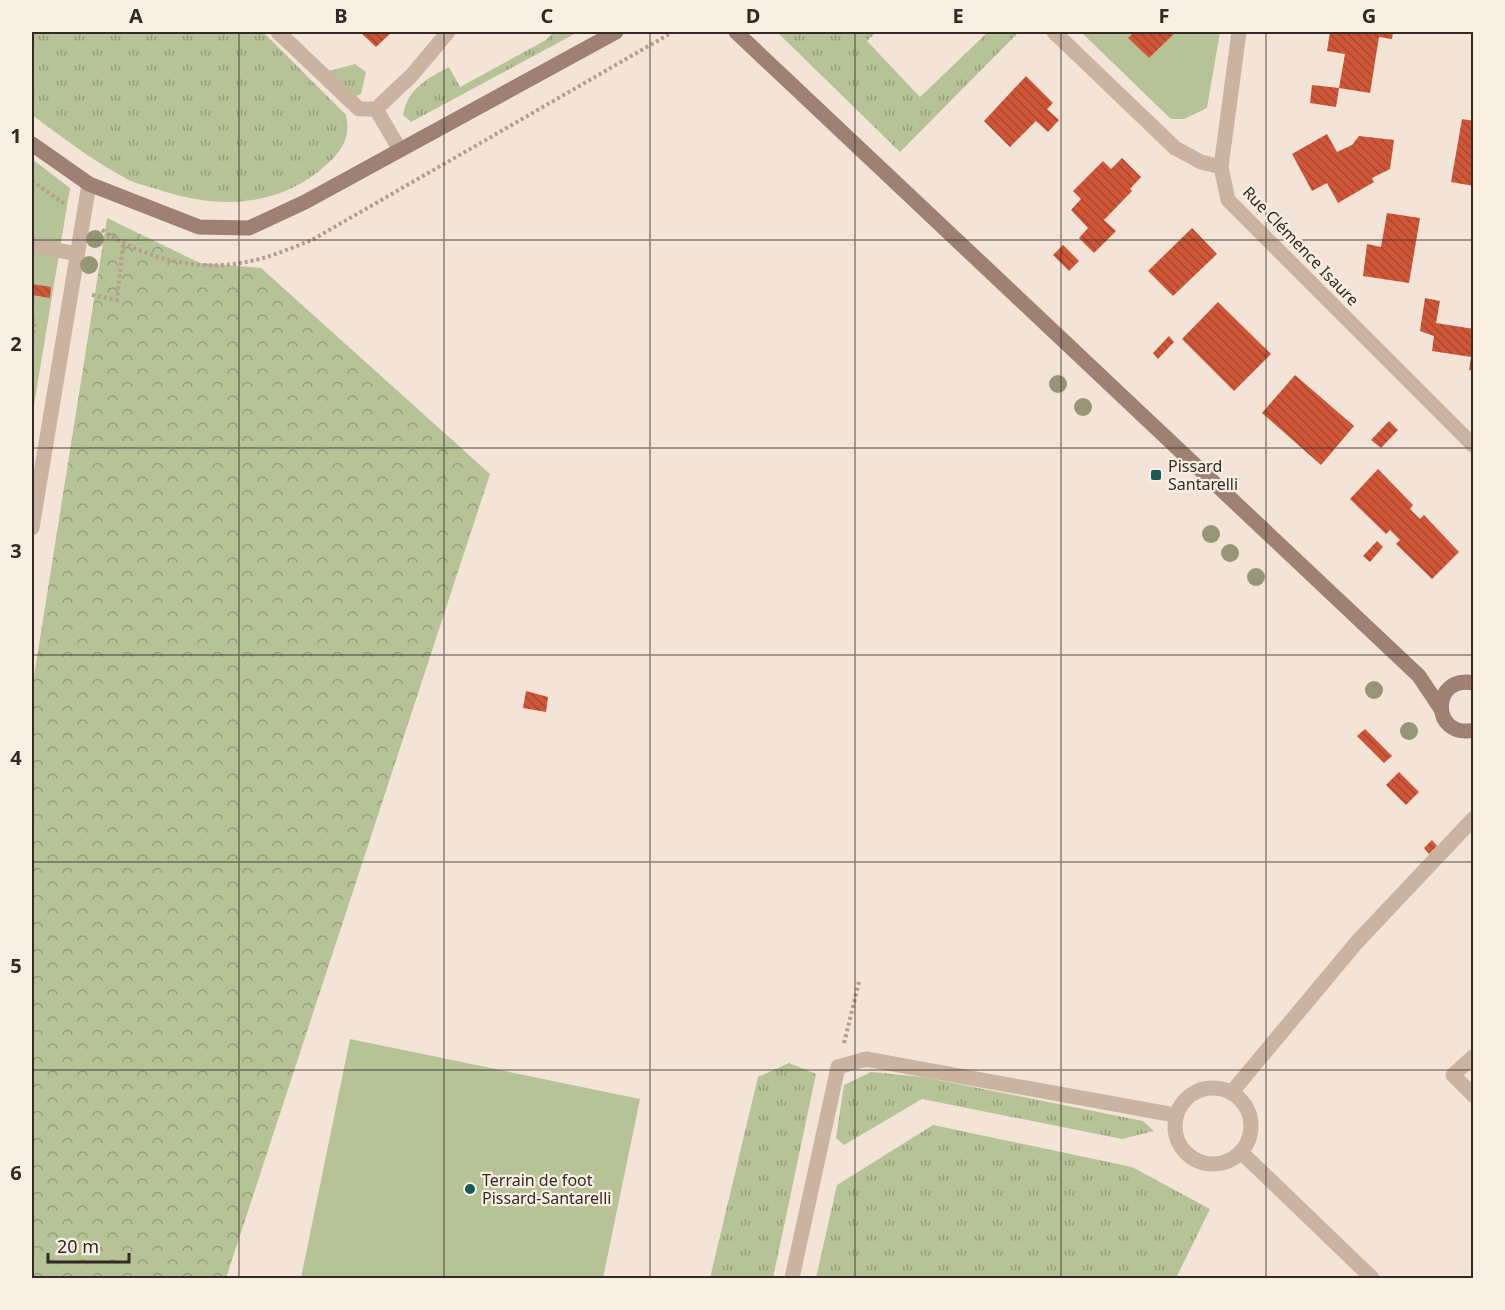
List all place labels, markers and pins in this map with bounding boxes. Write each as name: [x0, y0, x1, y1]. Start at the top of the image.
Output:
place label: Pissard Santarelli: [1168, 455, 1238, 495]
marker: Pissard Santarelli: [1149, 468, 1163, 482]
place label: Terrain de foot Pissard-Santarelli: [482, 1169, 612, 1209]
marker: Terrain de foot Pissard-Santarelli: [463, 1182, 477, 1196]

